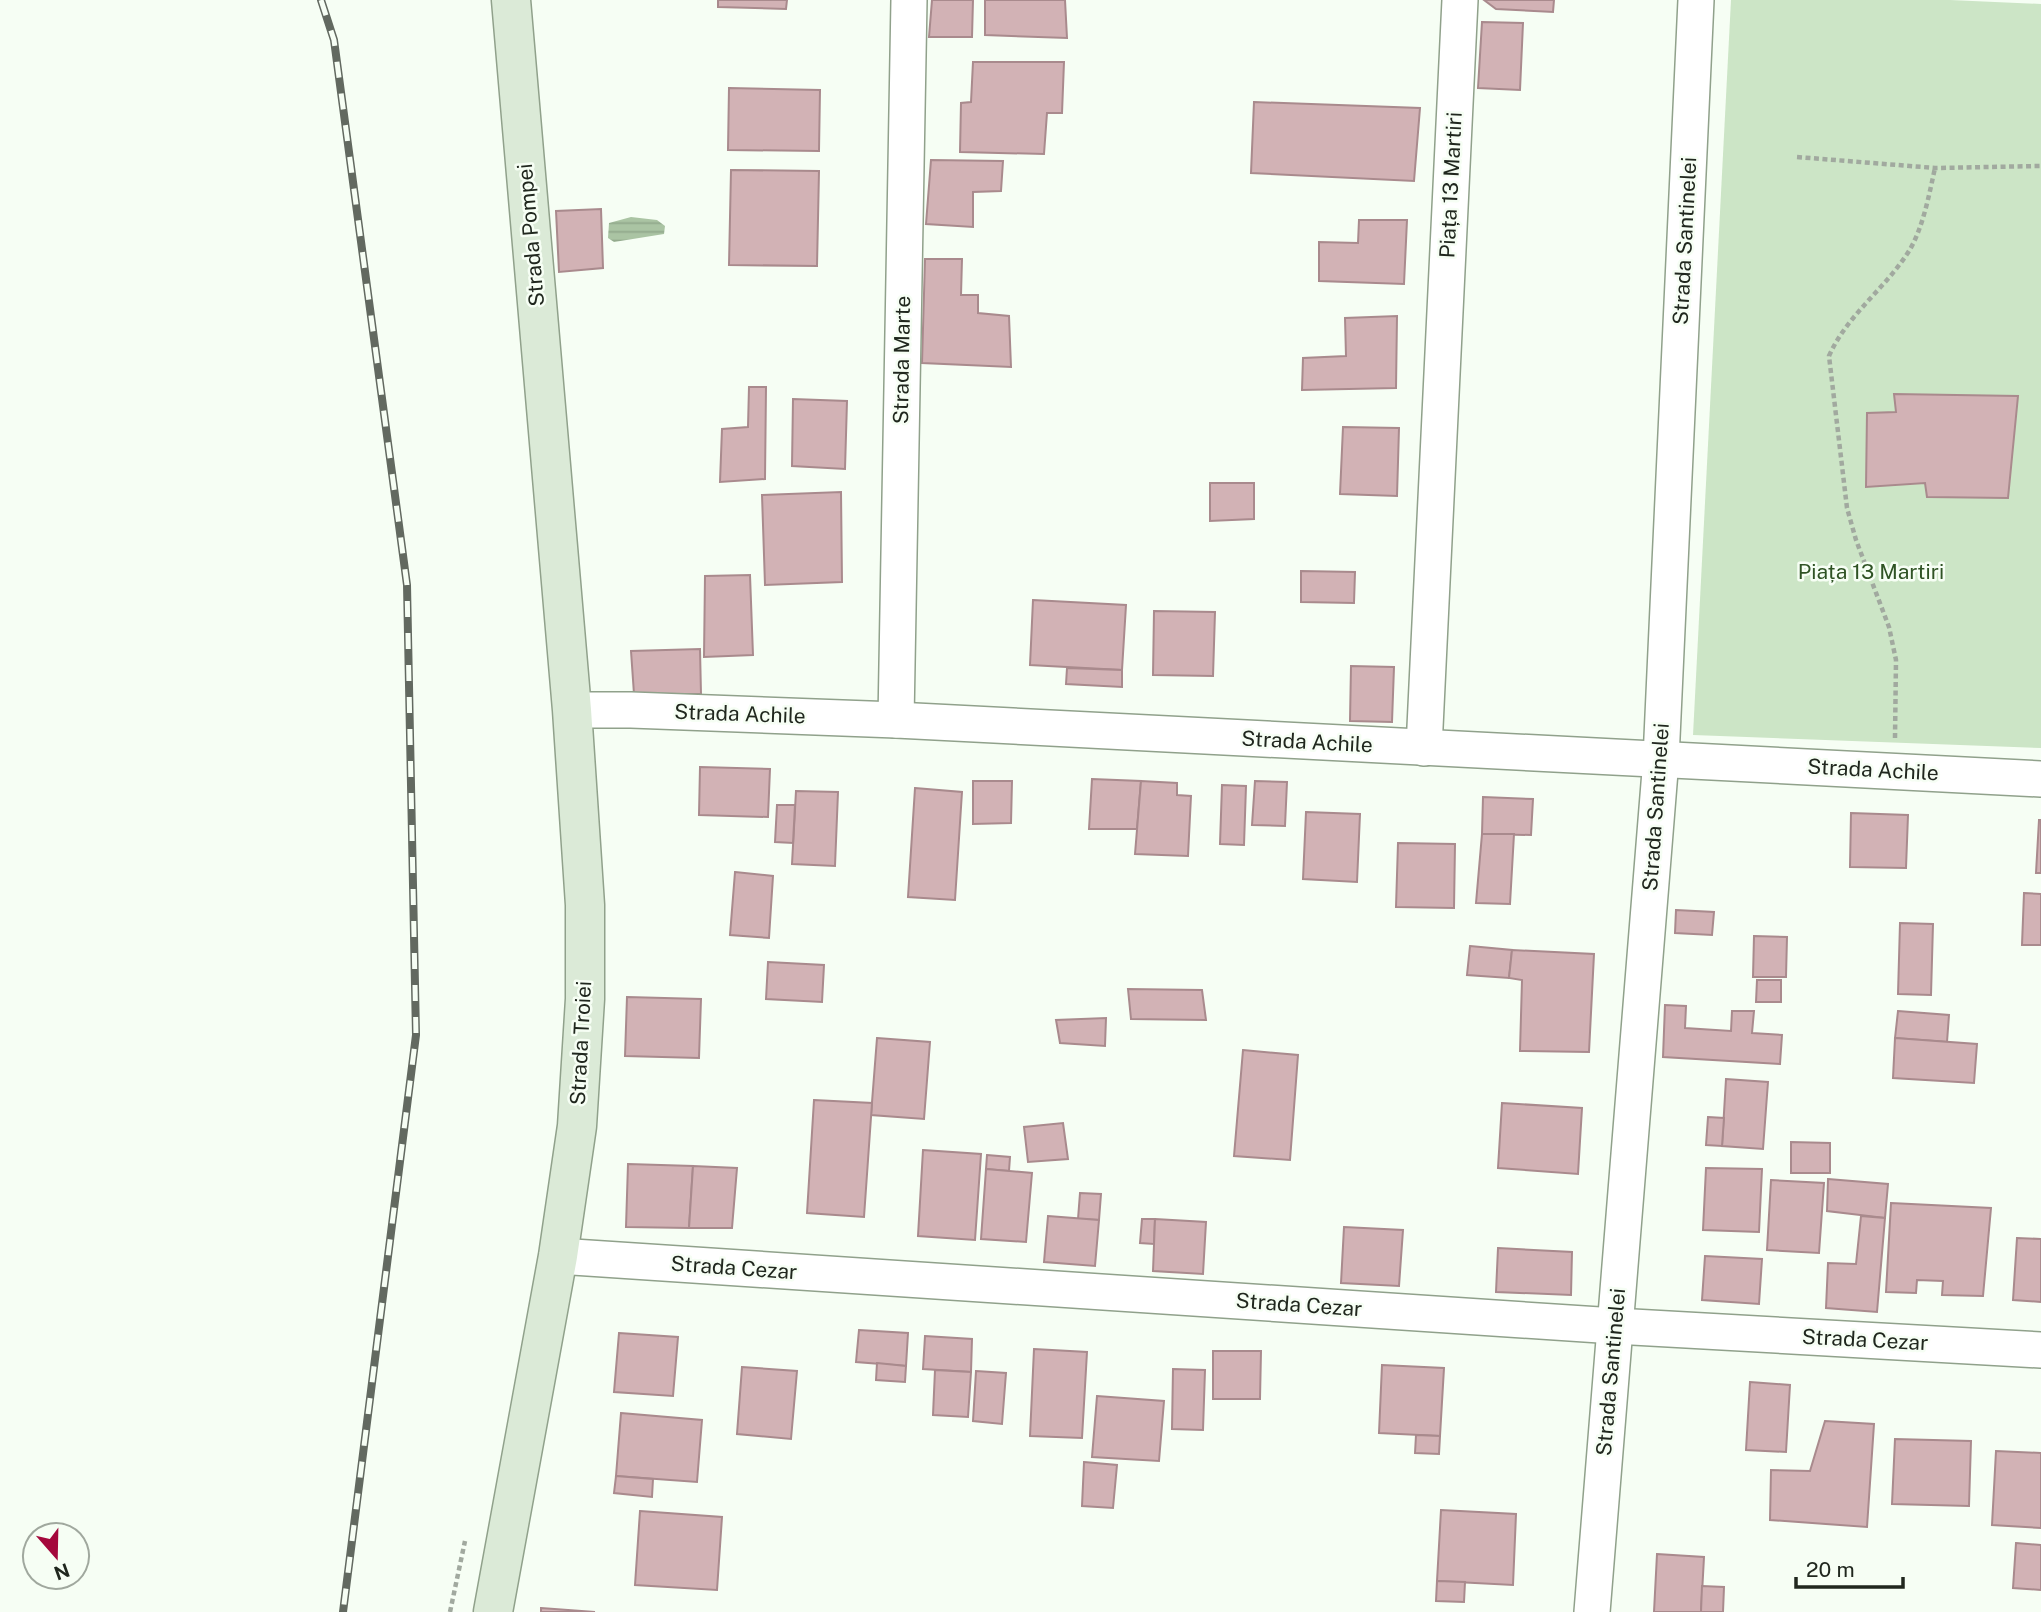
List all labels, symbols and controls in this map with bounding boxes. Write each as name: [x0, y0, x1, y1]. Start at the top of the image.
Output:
street label: Piața 13 Martiri: [1434, 111, 1467, 259]
street label: Strada Santinelei: [1668, 156, 1701, 326]
street label: Strada Pompei: [512, 163, 549, 308]
street label: Strada Marte: [888, 296, 915, 424]
park label: Piața 13 Martiri: [1798, 559, 1944, 584]
street label: Strada Achile: [674, 699, 806, 728]
street label: Strada Santinelei: [1637, 722, 1674, 892]
street label: Strada Achile: [1241, 726, 1373, 757]
street label: Strada Achile: [1807, 754, 1939, 785]
street label: Strada Troiei: [565, 980, 596, 1106]
street label: Strada Cezar: [670, 1251, 798, 1284]
street label: Strada Santinelei: [1591, 1287, 1630, 1457]
street label: Strada Cezar: [1235, 1288, 1363, 1321]
street label: Strada Cezar: [1801, 1324, 1929, 1355]
north arrow: [21, 1521, 91, 1591]
scale bar: [1796, 1546, 1903, 1590]
text: 20 m: [1806, 1557, 1855, 1582]
text: N: [51, 1559, 73, 1585]

